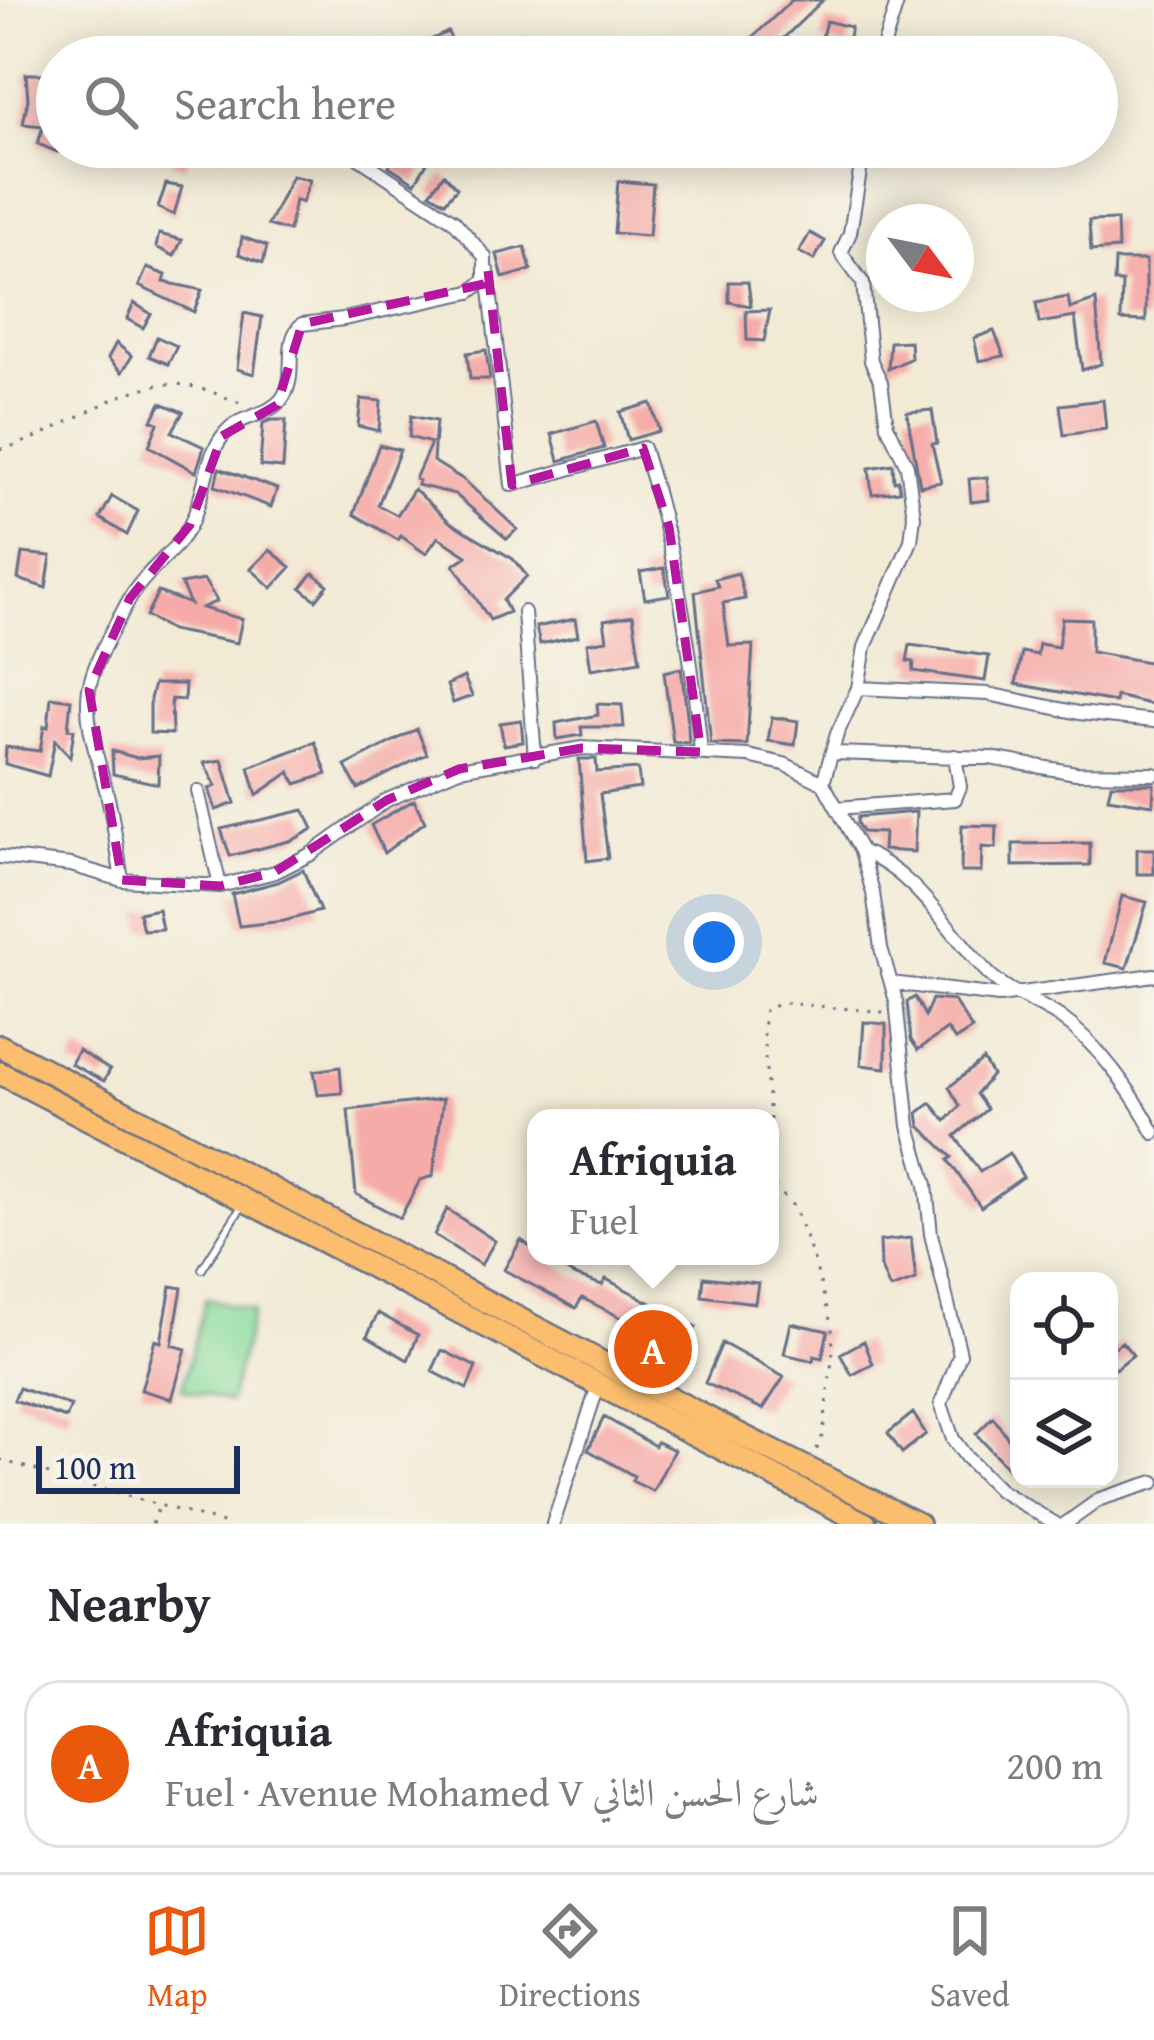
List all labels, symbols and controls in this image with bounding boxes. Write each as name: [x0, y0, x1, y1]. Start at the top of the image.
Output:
search box: [36, 36, 1118, 168]
icon: search: [78, 69, 144, 135]
text: Search here: [174, 70, 396, 135]
north arrow: [866, 204, 974, 312]
your location: [684, 912, 744, 972]
popup: [527, 1109, 779, 1265]
text: Afriquia: [569, 1126, 737, 1191]
text: Fuel: [569, 1191, 639, 1248]
map controls: [1010, 1272, 1118, 1488]
button: locate: [1010, 1272, 1118, 1380]
pin: A: [614, 1304, 692, 1394]
button: layers: [1010, 1380, 1118, 1488]
scale bar: [36, 1440, 240, 1493]
text: 100 m: [54, 1443, 136, 1491]
text: Nearby: [48, 1565, 211, 1640]
text: Afriquia: [165, 1697, 332, 1762]
text: A: [78, 1736, 102, 1793]
text: 200 m: [1006, 1736, 1103, 1793]
text: Fuel · Avenue Mohamed V شارع الحسن الثاني: [165, 1763, 819, 1820]
tab: Map: [144, 1898, 210, 2018]
tab: Directions: [499, 1898, 641, 2018]
tab: Saved: [930, 1898, 1010, 2018]

